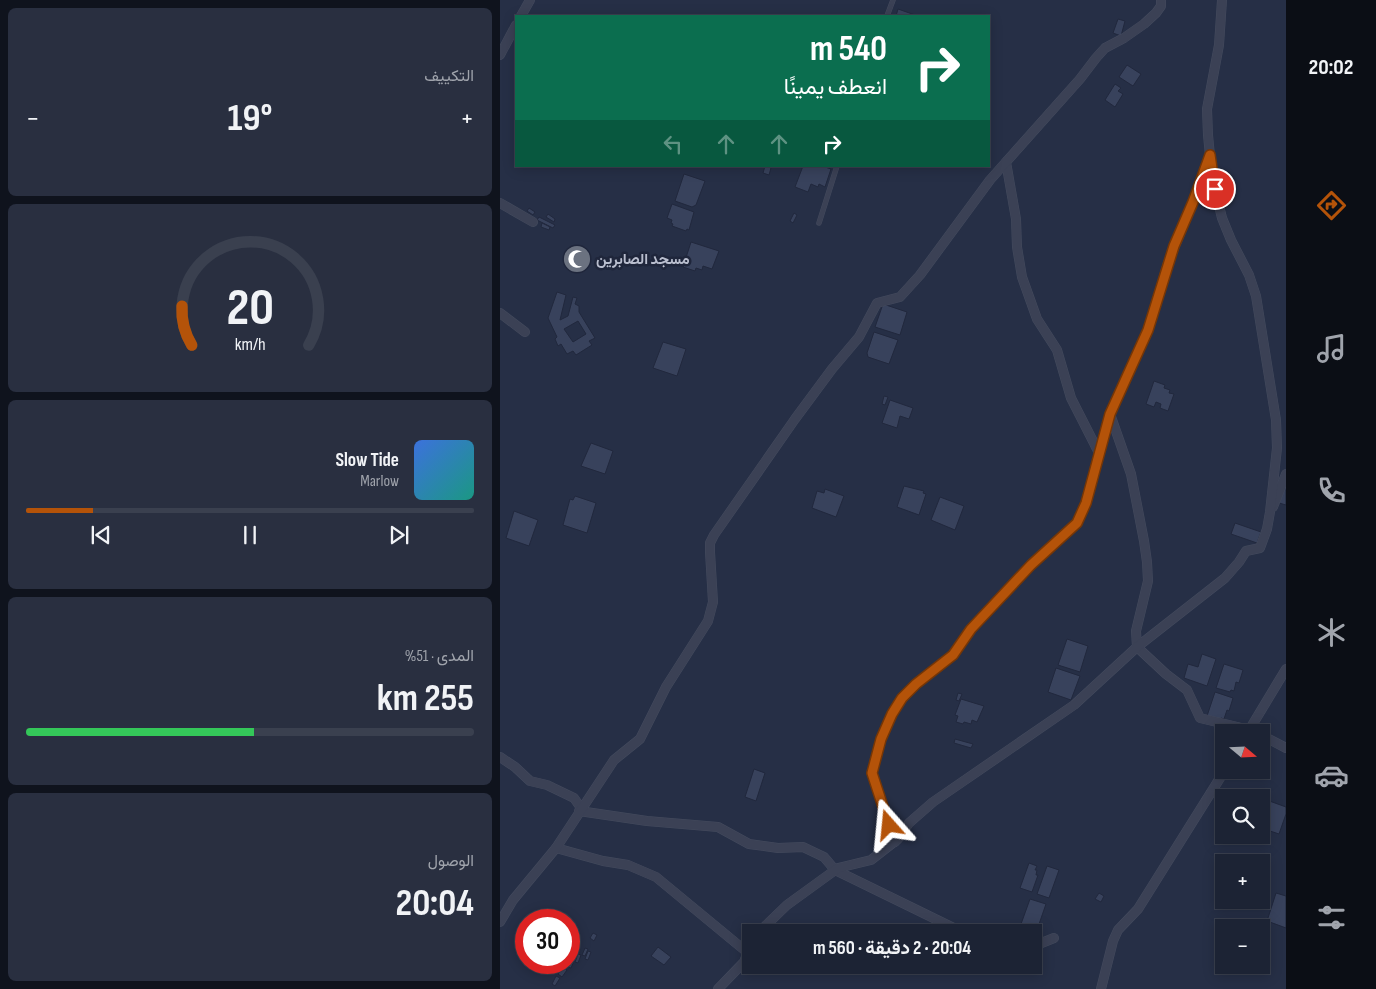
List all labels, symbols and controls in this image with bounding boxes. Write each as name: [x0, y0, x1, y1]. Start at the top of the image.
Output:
text: 540 m: [810, 28, 887, 71]
icon: right: [905, 35, 970, 100]
text: 20:02: [1309, 54, 1353, 81]
text: التكييف: [424, 67, 474, 86]
text: انعطف يمينًا: [784, 74, 887, 101]
text: 19°: [228, 96, 272, 141]
text: −: [26, 102, 40, 135]
text: +: [460, 102, 474, 135]
icon: left: [659, 130, 687, 158]
icon: ahead: [712, 130, 740, 158]
icon: ahead: [765, 130, 793, 158]
icon: right: [818, 130, 846, 158]
pin: [1194, 168, 1236, 210]
icon: arrive: [1201, 175, 1229, 203]
icon: directions: [1314, 188, 1349, 223]
mosque icon: مسجد الصابرين: [562, 244, 592, 274]
place label: مسجد الصابرين: [596, 250, 690, 269]
text: 20: [226, 277, 274, 340]
icon: music: [1314, 331, 1349, 366]
text: km/h: [235, 334, 265, 355]
text: Slow Tide: [335, 449, 399, 472]
text: Marlow: [360, 472, 399, 491]
icon: phone: [1314, 473, 1349, 508]
icon: previous: [87, 521, 115, 549]
icon: pause: [236, 521, 264, 549]
icon: next: [385, 521, 413, 549]
icon: climate: [1314, 615, 1349, 650]
text: المدى · 51%: [405, 647, 474, 666]
text: 255 km: [377, 676, 474, 721]
north arrow: [1215, 724, 1270, 779]
map controls: [1215, 724, 1270, 974]
icon: car: [1314, 758, 1349, 793]
button: search: [1215, 789, 1270, 844]
position arrow: [862, 798, 914, 850]
text: الوصول: [428, 852, 474, 871]
button: +: [1215, 854, 1270, 909]
text: 20:04: [395, 881, 474, 926]
icon: filters: [1314, 900, 1349, 935]
speed limit sign: 30: [515, 909, 580, 974]
button: −: [1215, 919, 1270, 974]
text: 20:04 · 2 دقيقة · 560 m: [813, 937, 971, 960]

